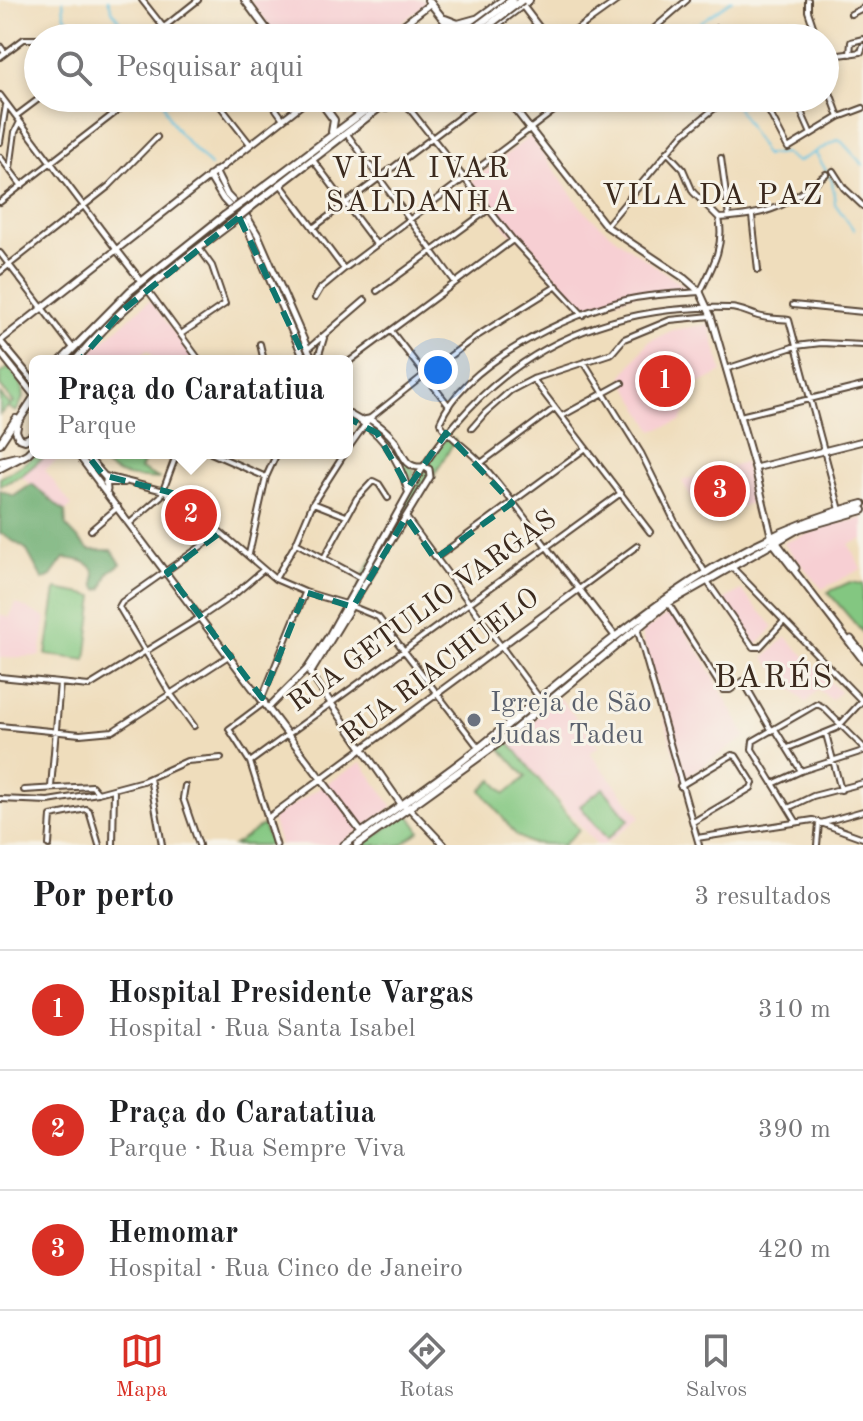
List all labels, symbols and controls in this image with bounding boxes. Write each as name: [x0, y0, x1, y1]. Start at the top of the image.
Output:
search box: [24, 24, 839, 112]
icon: search: [52, 46, 96, 90]
text: Pesquisar aqui: [116, 53, 303, 83]
district label: VILA IVAR SALDANHA: [326, 154, 516, 218]
district label: VILA DA PAZ: [602, 181, 824, 211]
your location: [418, 350, 458, 390]
pin: 1: [639, 351, 691, 411]
popup: [29, 355, 353, 459]
text: Praça do Caratatiua: [57, 376, 325, 406]
text: Parque: [57, 413, 136, 439]
pin: 3: [694, 461, 746, 521]
pin: 2: [165, 485, 217, 545]
street label: RUA GETULIO VARGAS: [284, 506, 562, 718]
street label: RUA RIACHUELO: [337, 584, 545, 750]
district label: BARÉS: [714, 657, 834, 695]
place label: Igreja de São Judas Tadeu: [490, 690, 652, 750]
marker: Igreja de São Judas Tadeu: [465, 711, 483, 729]
text: Por perto: [32, 880, 174, 914]
text: 3 resultados: [694, 884, 831, 910]
text: Hospital Presidente Vargas: [108, 979, 474, 1009]
text: 1: [50, 997, 66, 1023]
text: 310 m: [758, 997, 831, 1023]
text: Hospital · Rua Santa Isabel: [108, 1016, 415, 1042]
text: Praça do Caratatiua: [108, 1099, 376, 1129]
text: 2: [50, 1117, 66, 1143]
text: 390 m: [758, 1117, 831, 1143]
text: Parque · Rua Sempre Viva: [108, 1136, 405, 1162]
text: Hemomar: [108, 1219, 238, 1249]
text: 3: [50, 1237, 66, 1263]
text: 420 m: [758, 1237, 831, 1263]
text: Hospital · Rua Cinco de Janeiro: [108, 1256, 463, 1282]
tab: Mapa: [116, 1329, 167, 1404]
tab: Rotas: [399, 1329, 454, 1404]
tab: Salvos: [686, 1329, 747, 1404]

